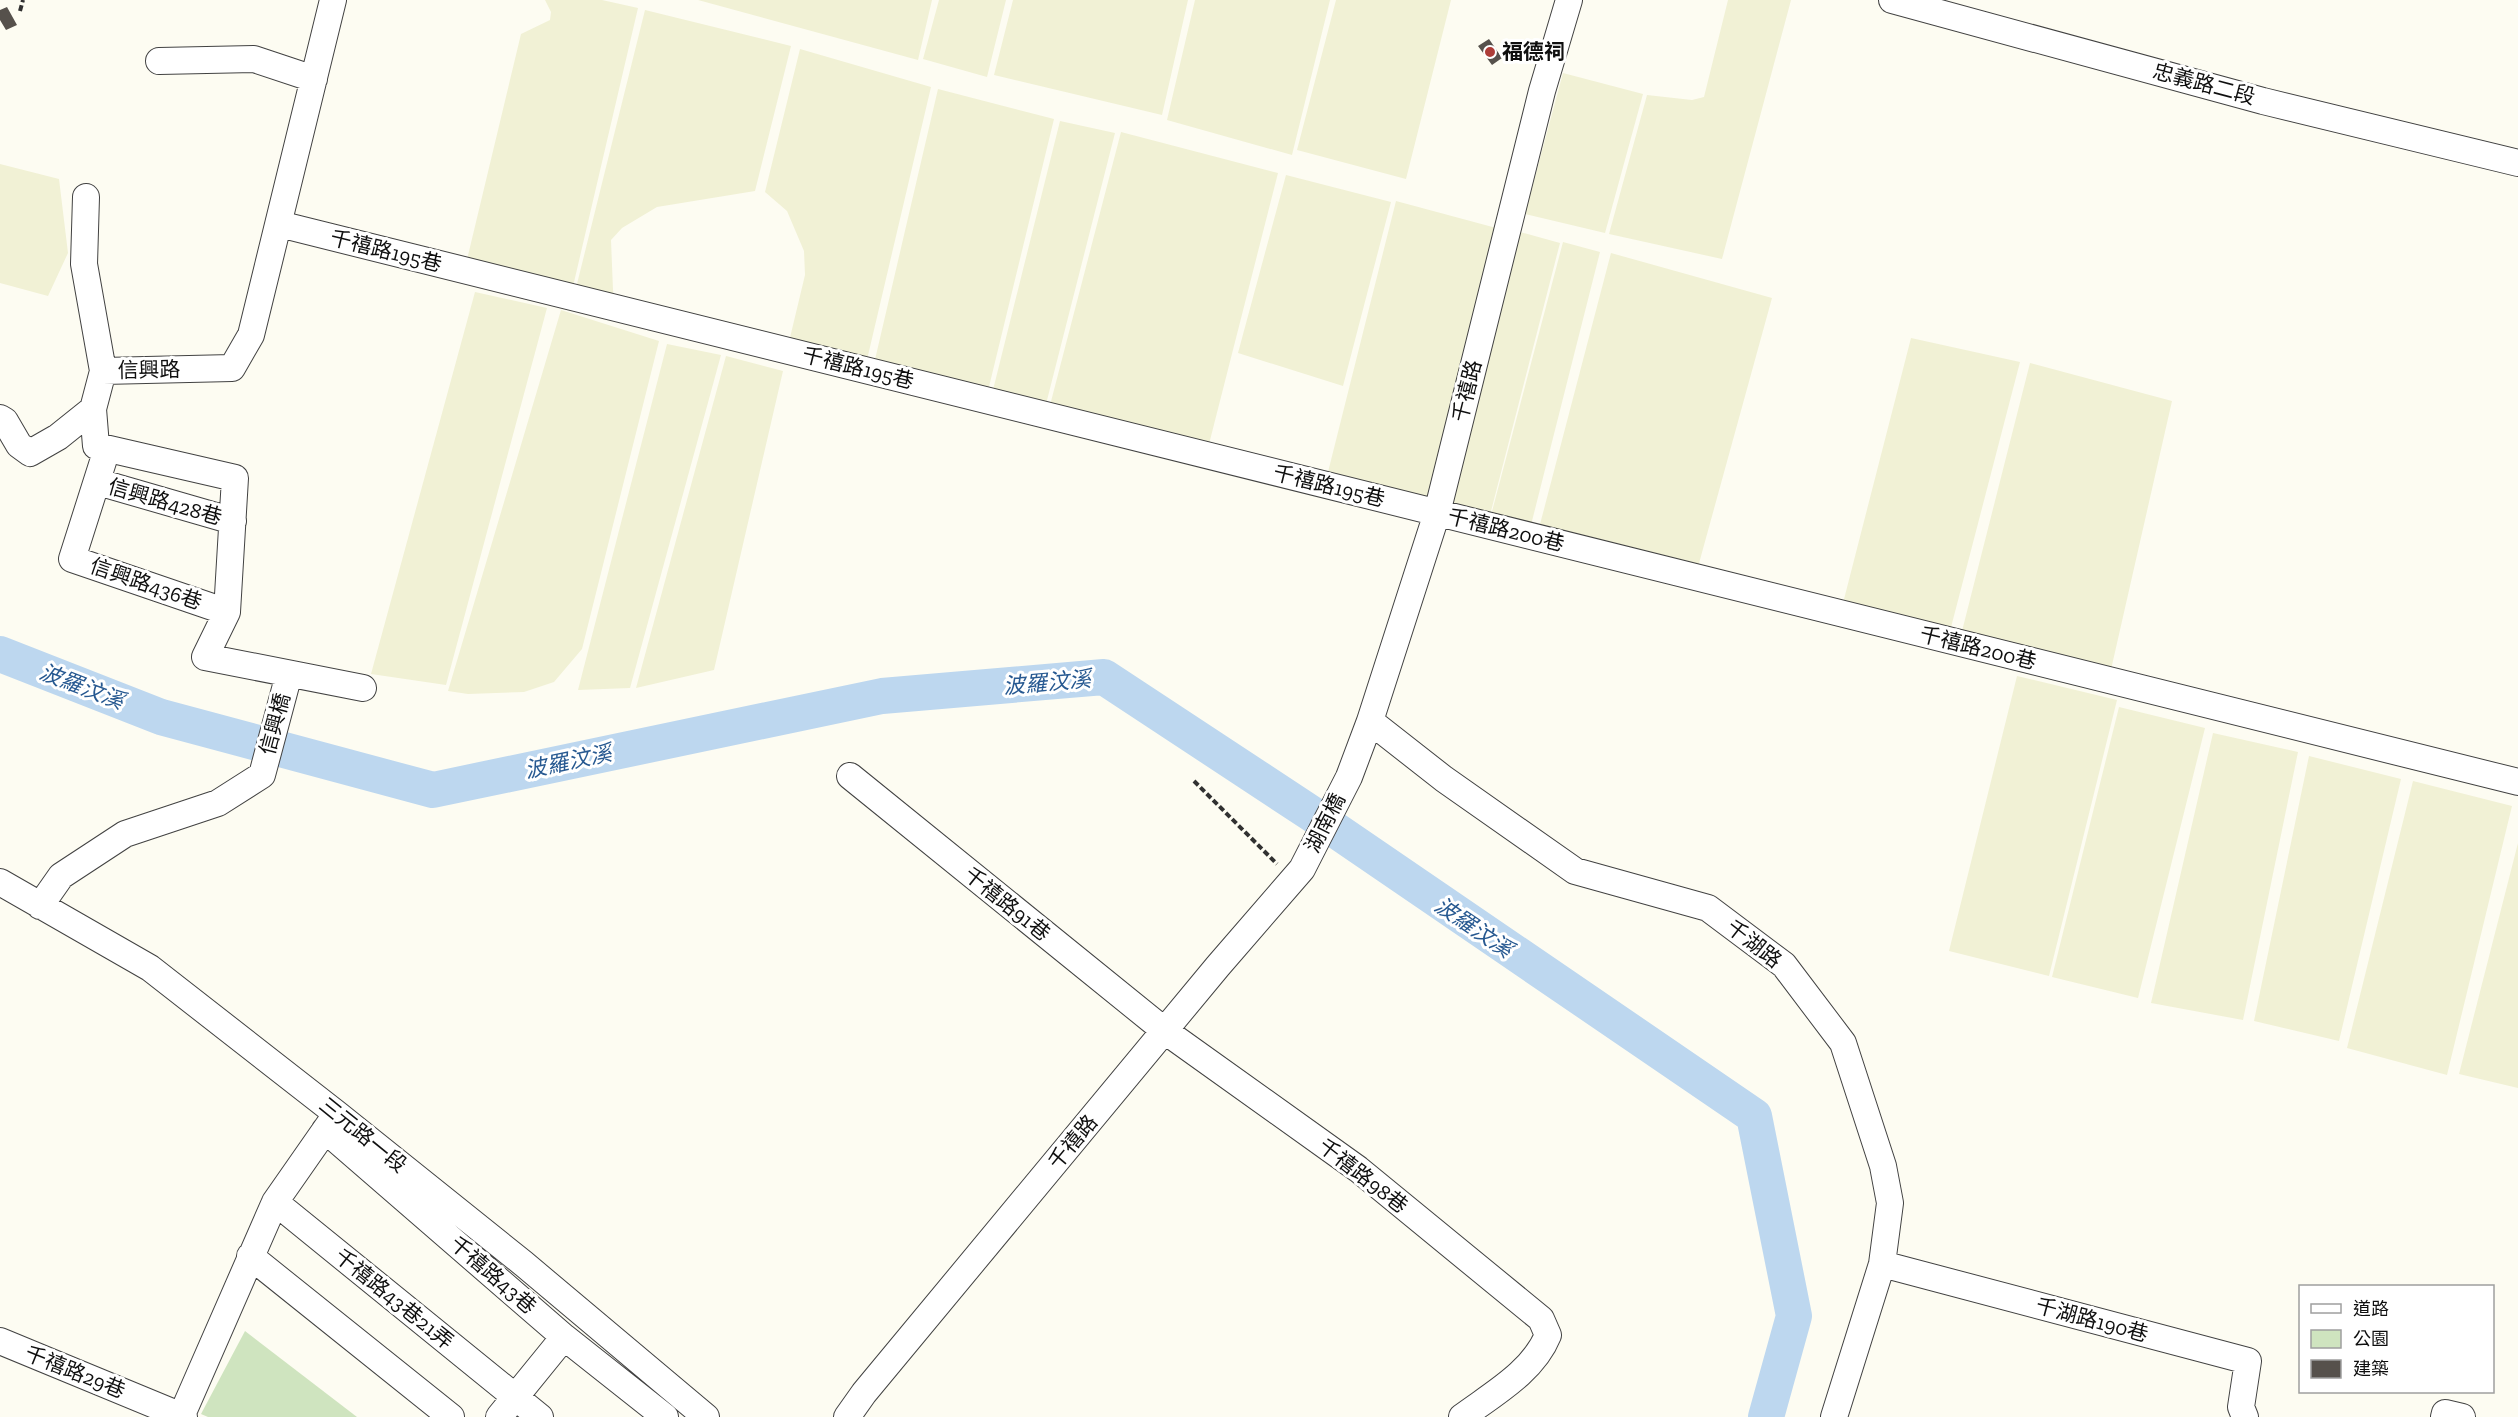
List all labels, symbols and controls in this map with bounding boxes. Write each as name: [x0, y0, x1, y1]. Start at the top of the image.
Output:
place label: 福德祠: [1502, 39, 1565, 64]
marker: 福德祠: [1483, 45, 1497, 59]
street label: 忠義路二段: [2150, 58, 2258, 109]
street label: 千禧路195巷: [328, 225, 444, 276]
street label: 千禧路195巷: [800, 342, 916, 393]
street label: 信興路: [117, 356, 181, 383]
street label: 千禧路: [1447, 357, 1486, 424]
street label: 千禧路195巷: [1271, 460, 1387, 511]
street label: 信興路428巷: [105, 473, 225, 530]
street label: 千禧路200巷: [1445, 503, 1567, 556]
street label: 信興路436巷: [87, 553, 205, 614]
street label: 千禧路200巷: [1917, 621, 2039, 674]
water label: 波羅汶溪: [36, 658, 131, 716]
water label: 波羅汶溪: [1002, 665, 1095, 700]
street label: 信興橋: [254, 690, 295, 758]
water label: 波羅汶溪: [522, 739, 617, 784]
street label: 湖南橋: [1299, 789, 1350, 857]
street label: 千禧路91巷: [959, 861, 1055, 946]
water label: 波羅汶溪: [1430, 892, 1520, 965]
street label: 千湖路: [1722, 914, 1787, 973]
street label: 三元路一段: [315, 1092, 412, 1177]
street label: 千禧路: [1043, 1110, 1102, 1174]
street label: 千禧路98巷: [1314, 1133, 1413, 1218]
street label: 千禧路43巷: [445, 1231, 541, 1319]
street label: 千禧路43巷21弄: [330, 1243, 459, 1354]
legend: [2299, 1285, 2494, 1393]
street label: 千湖路190巷: [2033, 1293, 2151, 1347]
text: 道路: [2353, 1298, 2389, 1320]
text: 公園: [2353, 1328, 2389, 1350]
street label: 千禧路29巷: [21, 1340, 129, 1403]
text: 建築: [2353, 1358, 2389, 1380]

